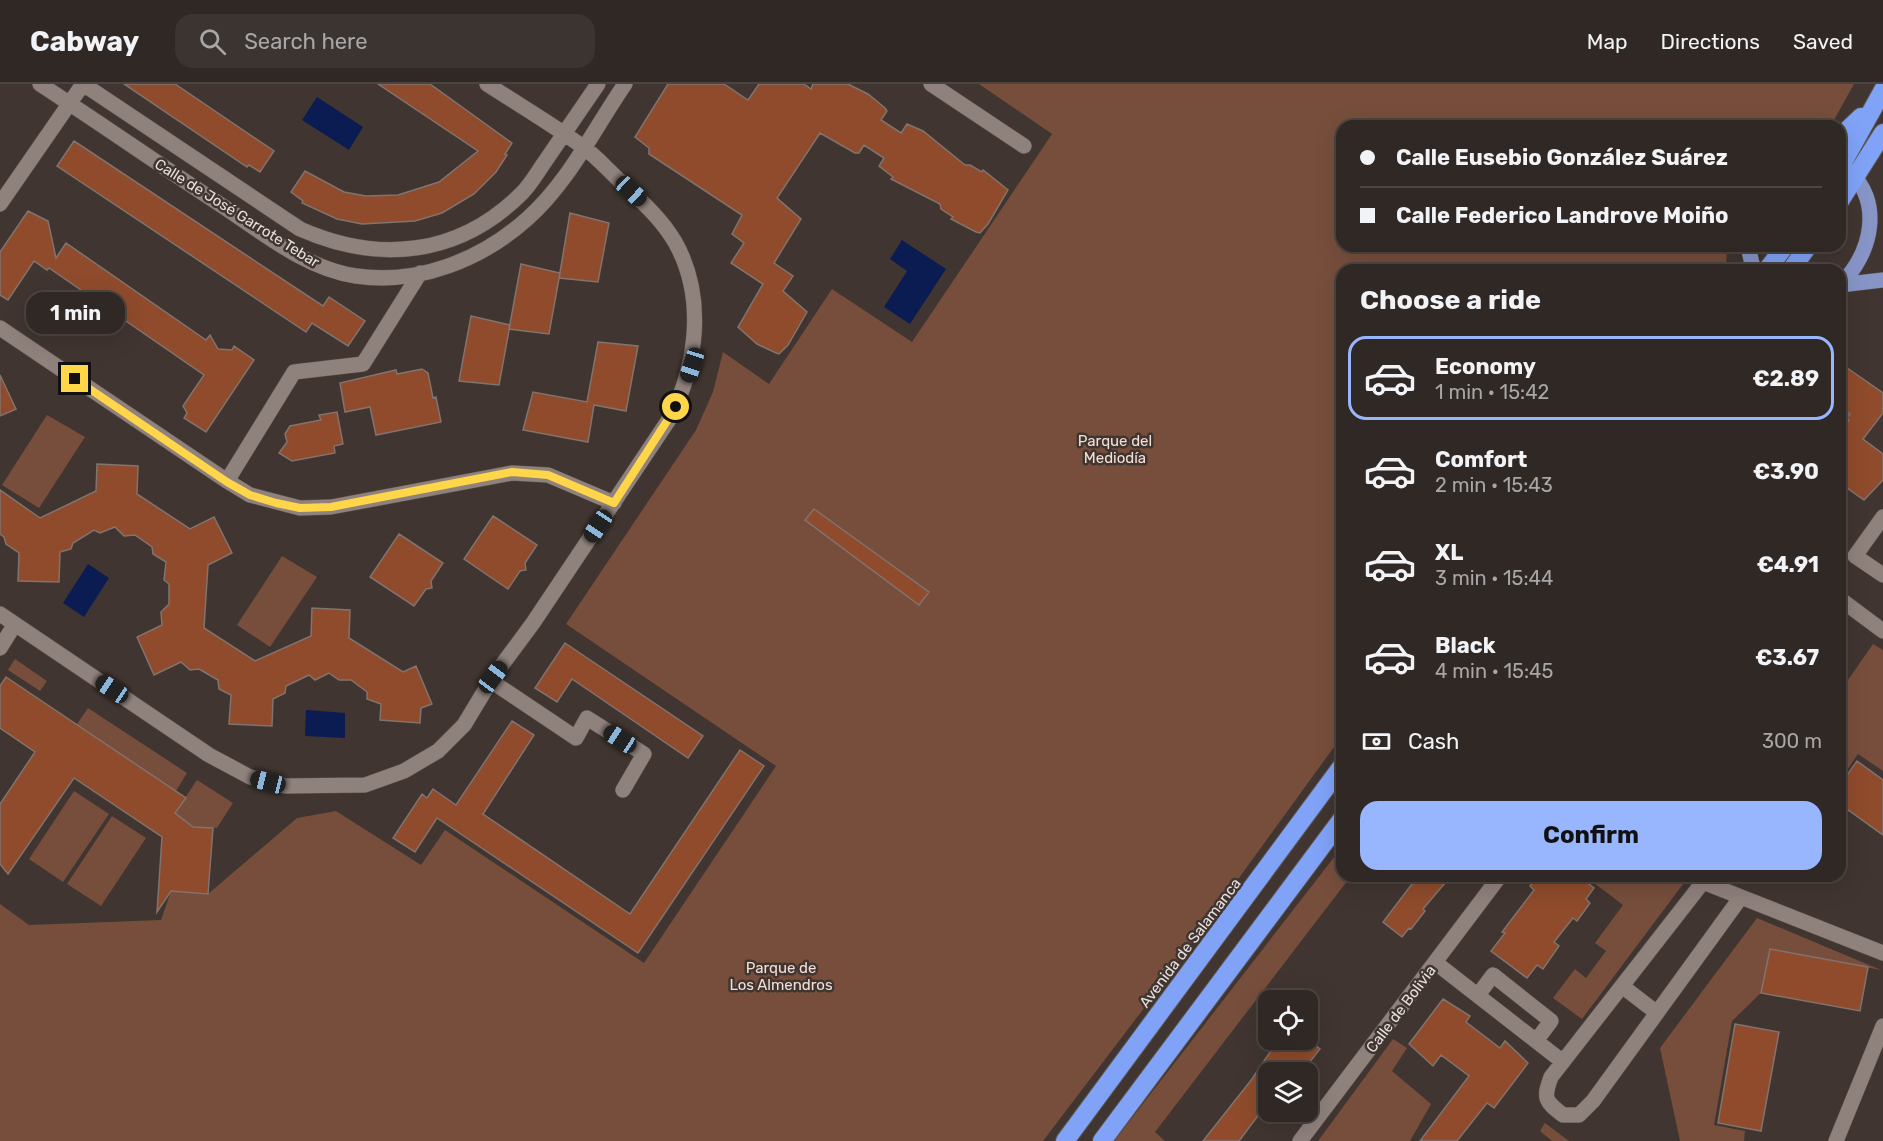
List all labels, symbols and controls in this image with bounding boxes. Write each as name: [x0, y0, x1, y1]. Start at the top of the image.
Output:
search box: [175, 14, 595, 68]
text: Cabway: [30, 25, 139, 58]
icon: search: [196, 25, 229, 58]
text: Search here: [244, 28, 368, 55]
text: Map: [1587, 29, 1628, 54]
text: Directions: [1661, 29, 1760, 54]
text: Saved: [1793, 29, 1853, 54]
text: Calle Eusebio González Suárez: [1396, 144, 1728, 171]
street label: Calle de José Garrote Tebar: [151, 155, 323, 271]
car: [612, 172, 650, 210]
text: Calle Federico Landrove Moiño: [1396, 202, 1729, 229]
text: Choose a ride: [1360, 284, 1541, 316]
callout: 1 min: [26, 292, 124, 334]
text: 1 min: [50, 301, 101, 325]
car: [678, 345, 706, 385]
icon: car: [1363, 351, 1417, 405]
text: Economy: [1435, 353, 1536, 380]
route end: [61, 365, 88, 392]
text: €2.89: [1752, 365, 1819, 392]
text: 1 min · 15:42: [1435, 380, 1549, 404]
route start: [662, 393, 689, 420]
park label: Parque del Mediodía: [1078, 432, 1152, 467]
icon: car: [1363, 444, 1417, 498]
text: Comfort: [1435, 446, 1527, 473]
text: €3.90: [1753, 458, 1819, 485]
text: 2 min · 15:43: [1435, 473, 1553, 497]
car: [580, 506, 616, 546]
icon: car: [1363, 537, 1417, 591]
text: XL: [1435, 539, 1463, 566]
text: €4.91: [1756, 551, 1819, 578]
text: 3 min · 15:44: [1435, 566, 1553, 590]
icon: car: [1363, 630, 1417, 684]
text: Black: [1435, 632, 1496, 659]
text: €3.67: [1755, 644, 1819, 671]
car: [475, 657, 511, 697]
text: 4 min · 15:45: [1435, 659, 1553, 683]
car: [92, 671, 132, 707]
car: [600, 722, 640, 756]
icon: cash: [1360, 725, 1393, 758]
text: Cash: [1408, 728, 1459, 755]
text: 300 m: [1762, 729, 1822, 753]
car: [248, 769, 288, 795]
button: Confirm: [1360, 801, 1822, 870]
street label: Avenida de Salamanca: [1135, 875, 1245, 1011]
park label: Parque de Los Almendros: [729, 959, 833, 994]
street label: Calle de Bolivia: [1362, 962, 1440, 1056]
map controls: [1258, 990, 1318, 1122]
button: locate: [1258, 990, 1318, 1050]
button: layers: [1258, 1062, 1318, 1122]

